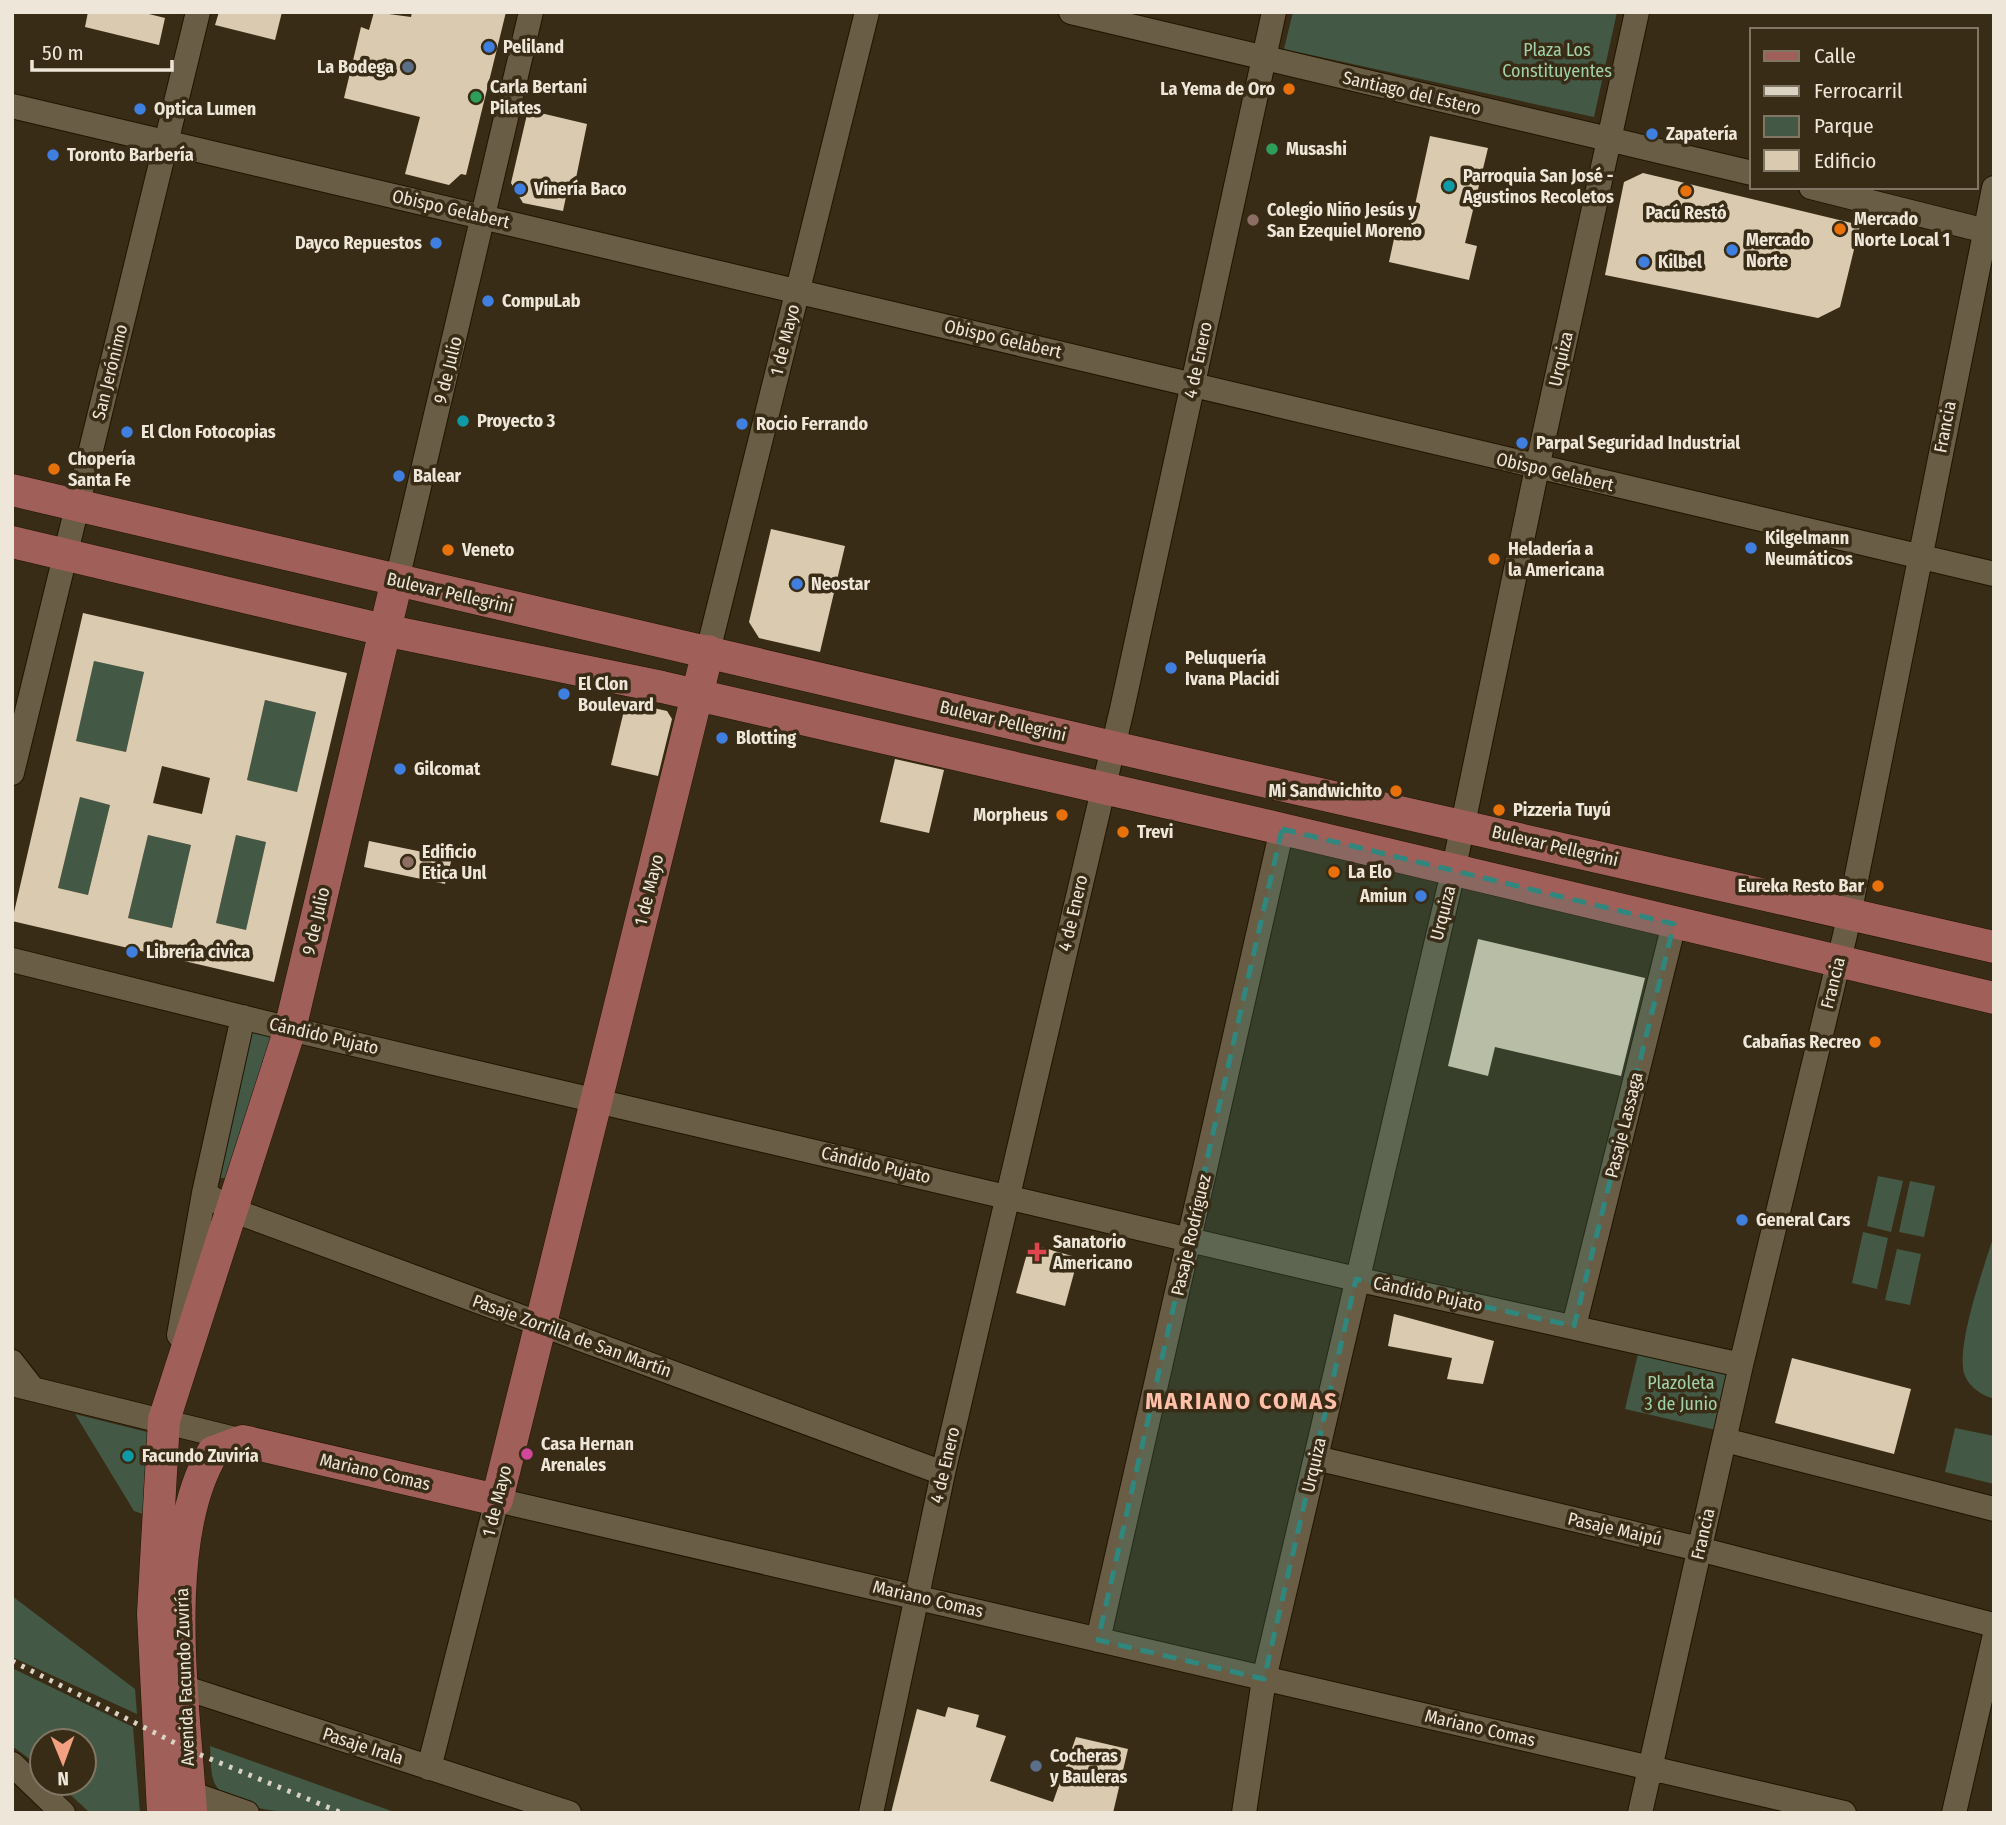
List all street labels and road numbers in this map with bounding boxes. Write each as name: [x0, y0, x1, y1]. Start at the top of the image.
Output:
street label: Santiago del Estero: [1341, 66, 1483, 120]
street label: Obispo Gelabert: [390, 185, 512, 233]
street label: 1 de Mayo: [766, 302, 804, 378]
street label: Obispo Gelabert: [942, 315, 1064, 363]
street label: 4 de Enero: [1179, 320, 1217, 400]
street label: San Jerónimo: [87, 322, 133, 422]
street label: Urquiza: [1544, 329, 1578, 389]
street label: 9 de Julio: [429, 334, 467, 406]
street label: Francia: [1929, 399, 1961, 455]
street label: Obispo Gelabert: [1494, 448, 1616, 496]
street label: Bulevar Pellegrini: [385, 568, 515, 618]
street label: Bulevar Pellegrini: [938, 696, 1068, 746]
street label: Bulevar Pellegrini: [1490, 821, 1620, 871]
street label: 1 de Mayo: [630, 852, 668, 928]
street label: 4 de Enero: [1054, 873, 1092, 953]
street label: Urquiza: [1426, 883, 1460, 943]
street label: 9 de Julio: [298, 885, 334, 957]
street label: Francia: [1816, 955, 1850, 1011]
street label: Cándido Pujato: [267, 1013, 381, 1059]
street label: Pasaje Lassaga: [1600, 1070, 1648, 1180]
street label: Cándido Pujato: [819, 1142, 933, 1188]
street label: Pasaje Rodríguez: [1166, 1172, 1216, 1298]
street label: Cándido Pujato: [1371, 1272, 1485, 1316]
street label: Pasaje Zorrilla de San Martín: [469, 1290, 675, 1382]
street label: 4 de Enero: [926, 1425, 964, 1505]
street label: Urquiza: [1297, 1435, 1331, 1495]
street label: Mariano Comas: [318, 1449, 433, 1495]
street label: 1 de Mayo: [478, 1463, 516, 1539]
street label: Francia: [1686, 1506, 1720, 1562]
street label: Pasaje Maipú: [1566, 1507, 1664, 1551]
street label: Mariano Comas: [871, 1576, 986, 1622]
street label: Avenida Facundo Zuviría: [171, 1587, 199, 1766]
street label: Mariano Comas: [1423, 1705, 1538, 1751]
street label: Pasaje Irala: [320, 1723, 406, 1769]

